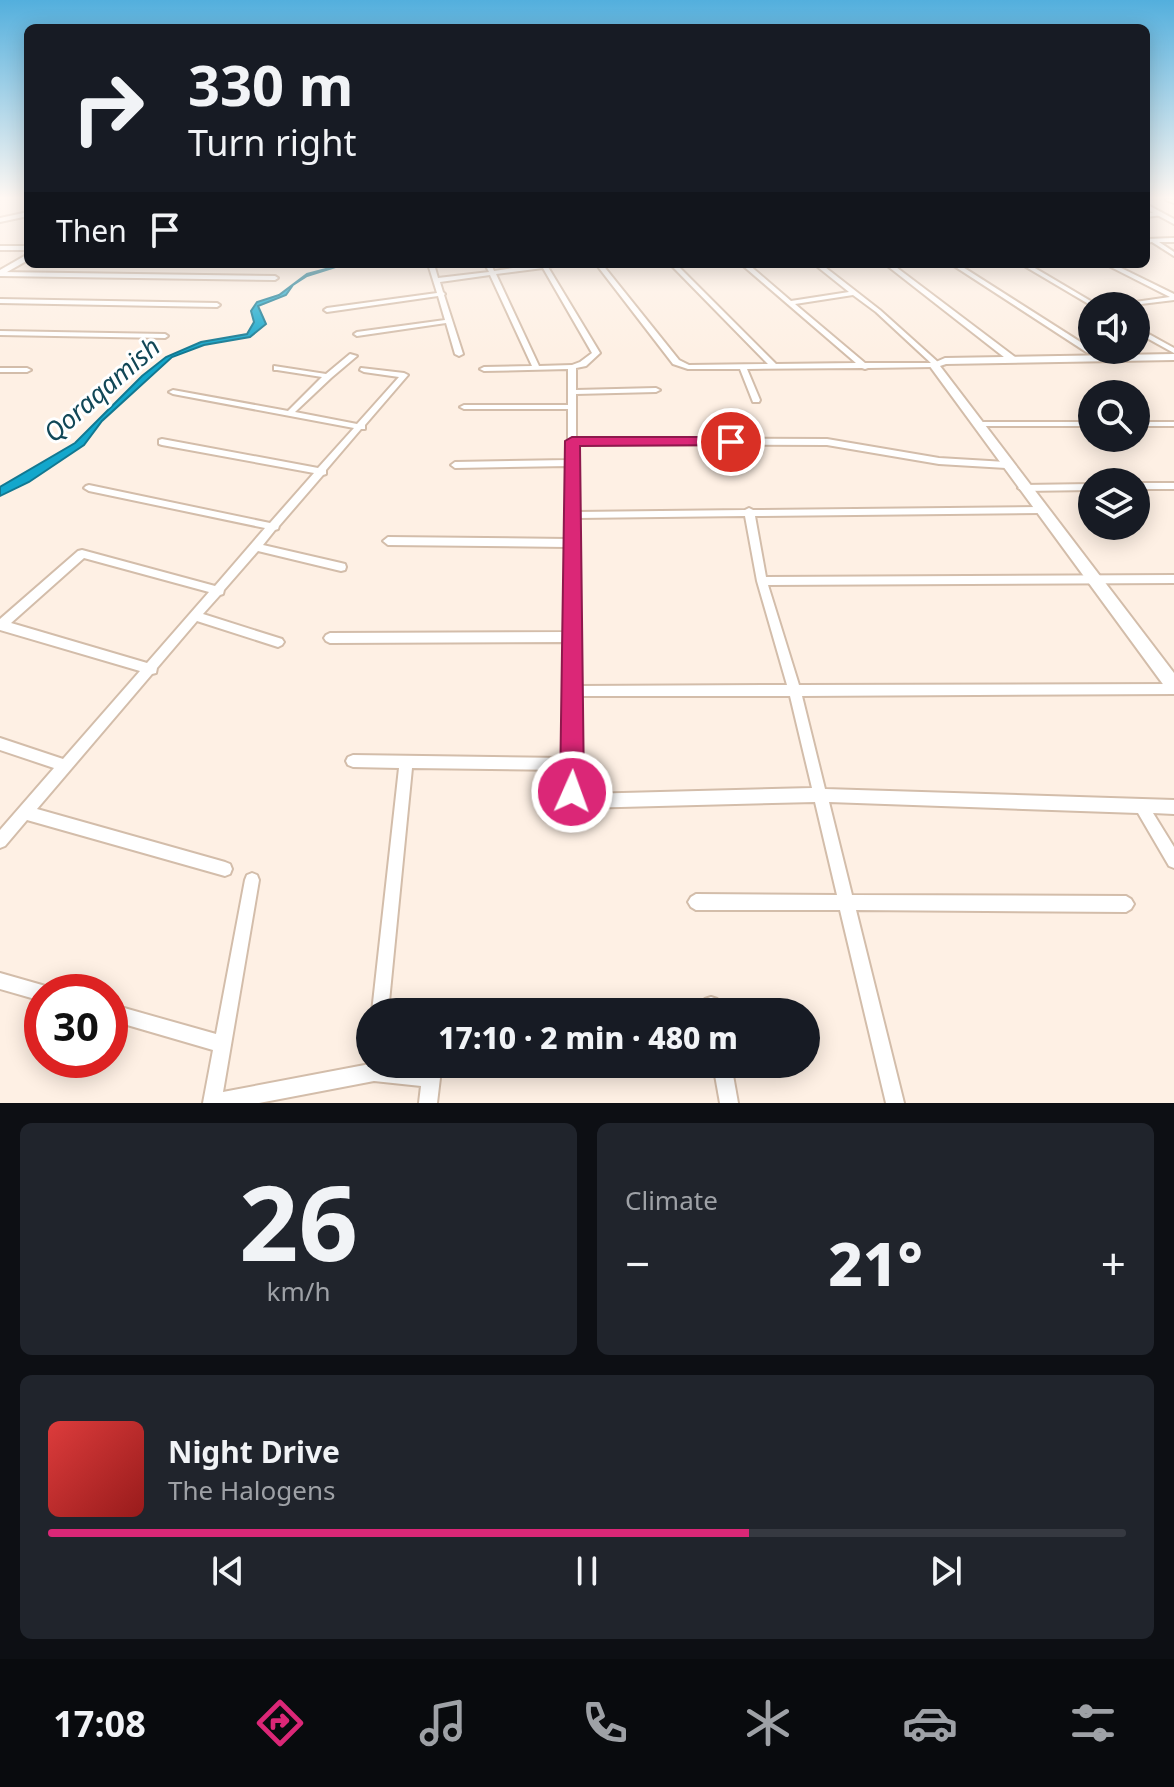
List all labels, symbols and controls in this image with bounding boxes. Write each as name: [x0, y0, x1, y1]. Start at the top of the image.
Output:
text: 330 m: [188, 46, 353, 122]
icon: right: [56, 56, 160, 160]
text: Turn right: [188, 118, 356, 167]
icon: arrive: [143, 208, 187, 252]
text: Then: [56, 210, 127, 251]
map controls: [1078, 292, 1150, 540]
button: sound: [1078, 292, 1150, 364]
water label: Qoraqamish: [35, 329, 167, 450]
button: search: [1078, 380, 1150, 452]
pin: [697, 408, 765, 476]
icon: arrive: [709, 420, 753, 464]
button: layers: [1078, 468, 1150, 540]
position arrow: [530, 750, 614, 834]
speed limit sign: 30: [24, 974, 128, 1078]
text: 17:10 · 2 min · 480 m: [438, 1017, 738, 1058]
text: 26: [239, 1150, 358, 1291]
text: Climate: [625, 1182, 718, 1218]
text: 21°: [828, 1222, 923, 1304]
text: −: [625, 1233, 650, 1293]
text: +: [1101, 1233, 1126, 1293]
text: km/h: [267, 1273, 330, 1309]
text: Night Drive: [168, 1431, 340, 1472]
text: The Halogens: [168, 1472, 335, 1508]
icon: previous: [206, 1549, 250, 1593]
icon: pause: [565, 1549, 609, 1593]
icon: next: [924, 1549, 968, 1593]
icon: directions: [252, 1695, 308, 1751]
icon: music: [415, 1695, 471, 1751]
icon: phone: [577, 1695, 633, 1751]
icon: climate: [740, 1695, 796, 1751]
icon: car: [902, 1695, 958, 1751]
icon: filters: [1065, 1695, 1121, 1751]
text: 17:08: [53, 1699, 146, 1748]

